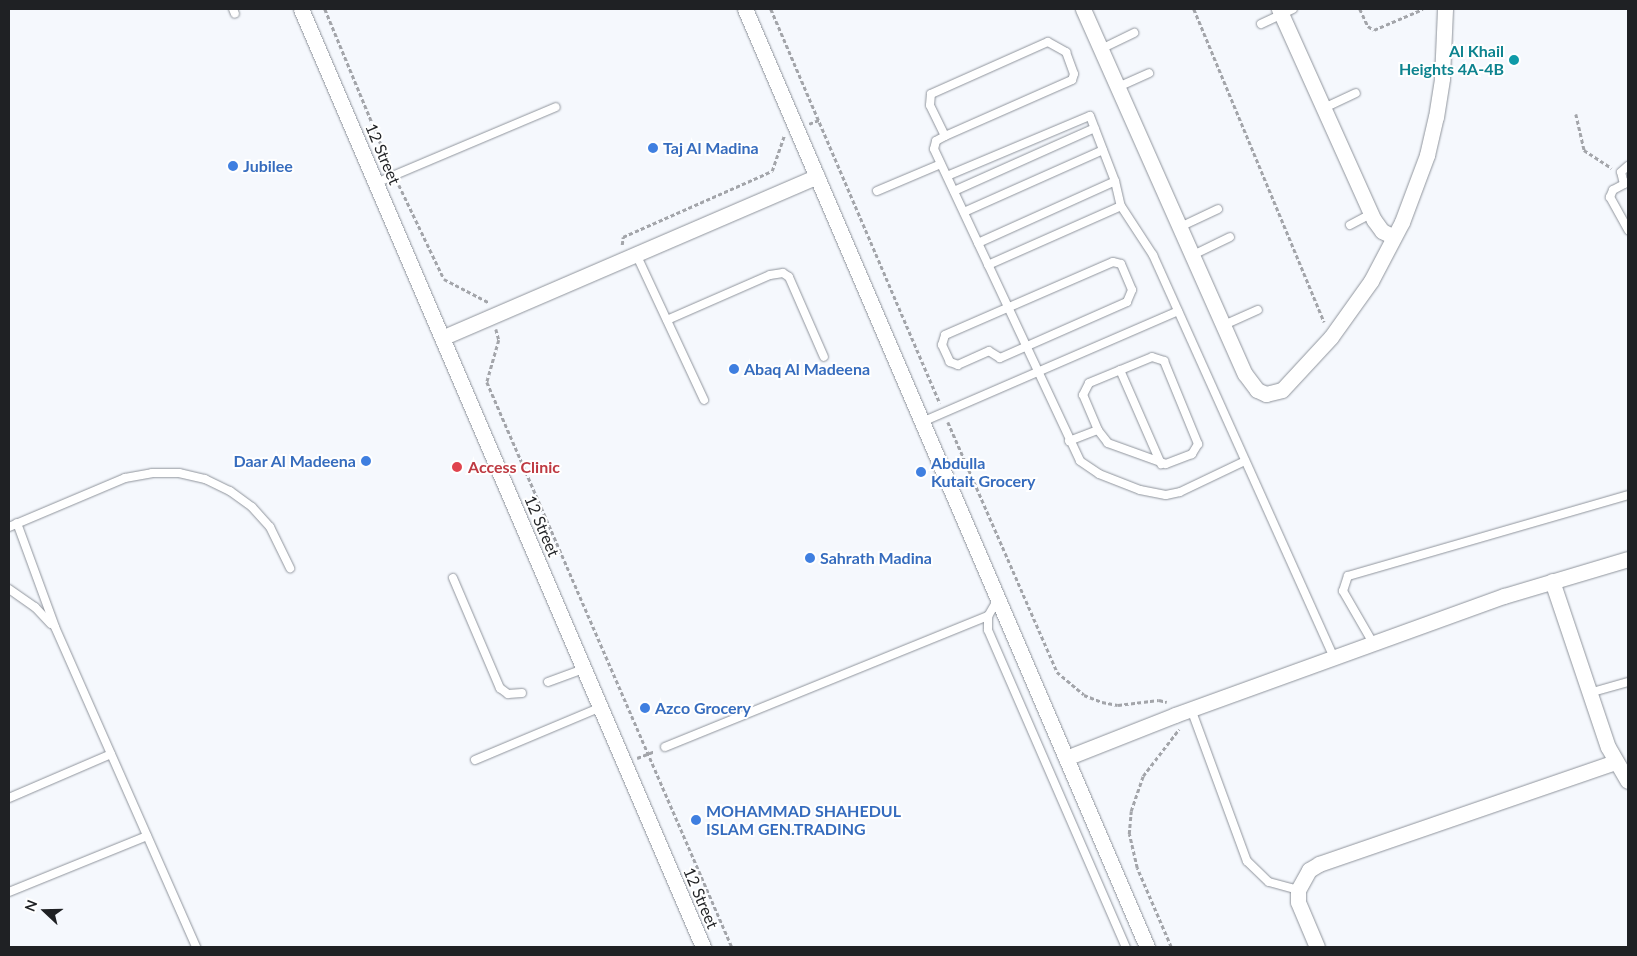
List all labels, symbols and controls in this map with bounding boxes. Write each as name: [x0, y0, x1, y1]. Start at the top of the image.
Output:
place label: Al Khail Heights 4A-4B: [1399, 41, 1504, 79]
marker: Al Khail Heights 4A-4B: [1508, 54, 1520, 66]
street label: 12 Street: [362, 120, 404, 188]
place label: Taj Al Madina: [663, 138, 759, 158]
marker: Taj Al Madina: [647, 142, 659, 154]
place label: Jubilee: [243, 156, 293, 176]
marker: Jubilee: [227, 160, 239, 172]
place label: Abaq Al Madeena: [744, 359, 871, 379]
marker: Abaq Al Madeena: [728, 363, 740, 375]
place label: Daar Al Madeena: [233, 451, 356, 471]
place label: Abdulla Kutait Grocery: [931, 453, 1036, 491]
marker: Daar Al Madeena: [360, 455, 372, 467]
place label: Access Clinic: [468, 457, 560, 477]
marker: Access Clinic: [450, 460, 464, 474]
marker: Abdulla Kutait Grocery: [915, 466, 927, 478]
street label: 12 Street: [521, 492, 563, 560]
place label: Sahrath Madina: [820, 548, 932, 568]
marker: Sahrath Madina: [804, 552, 816, 564]
place label: Azco Grocery: [655, 698, 751, 718]
marker: Azco Grocery: [639, 702, 651, 714]
place label: MOHAMMAD SHAHEDUL ISLAM GEN.TRADING: [706, 801, 901, 839]
marker: MOHAMMAD SHAHEDUL ISLAM GEN.TRADING: [690, 814, 702, 826]
street label: 12 Street: [680, 864, 722, 932]
north arrow: [20, 886, 70, 936]
text: N: [21, 897, 40, 914]

